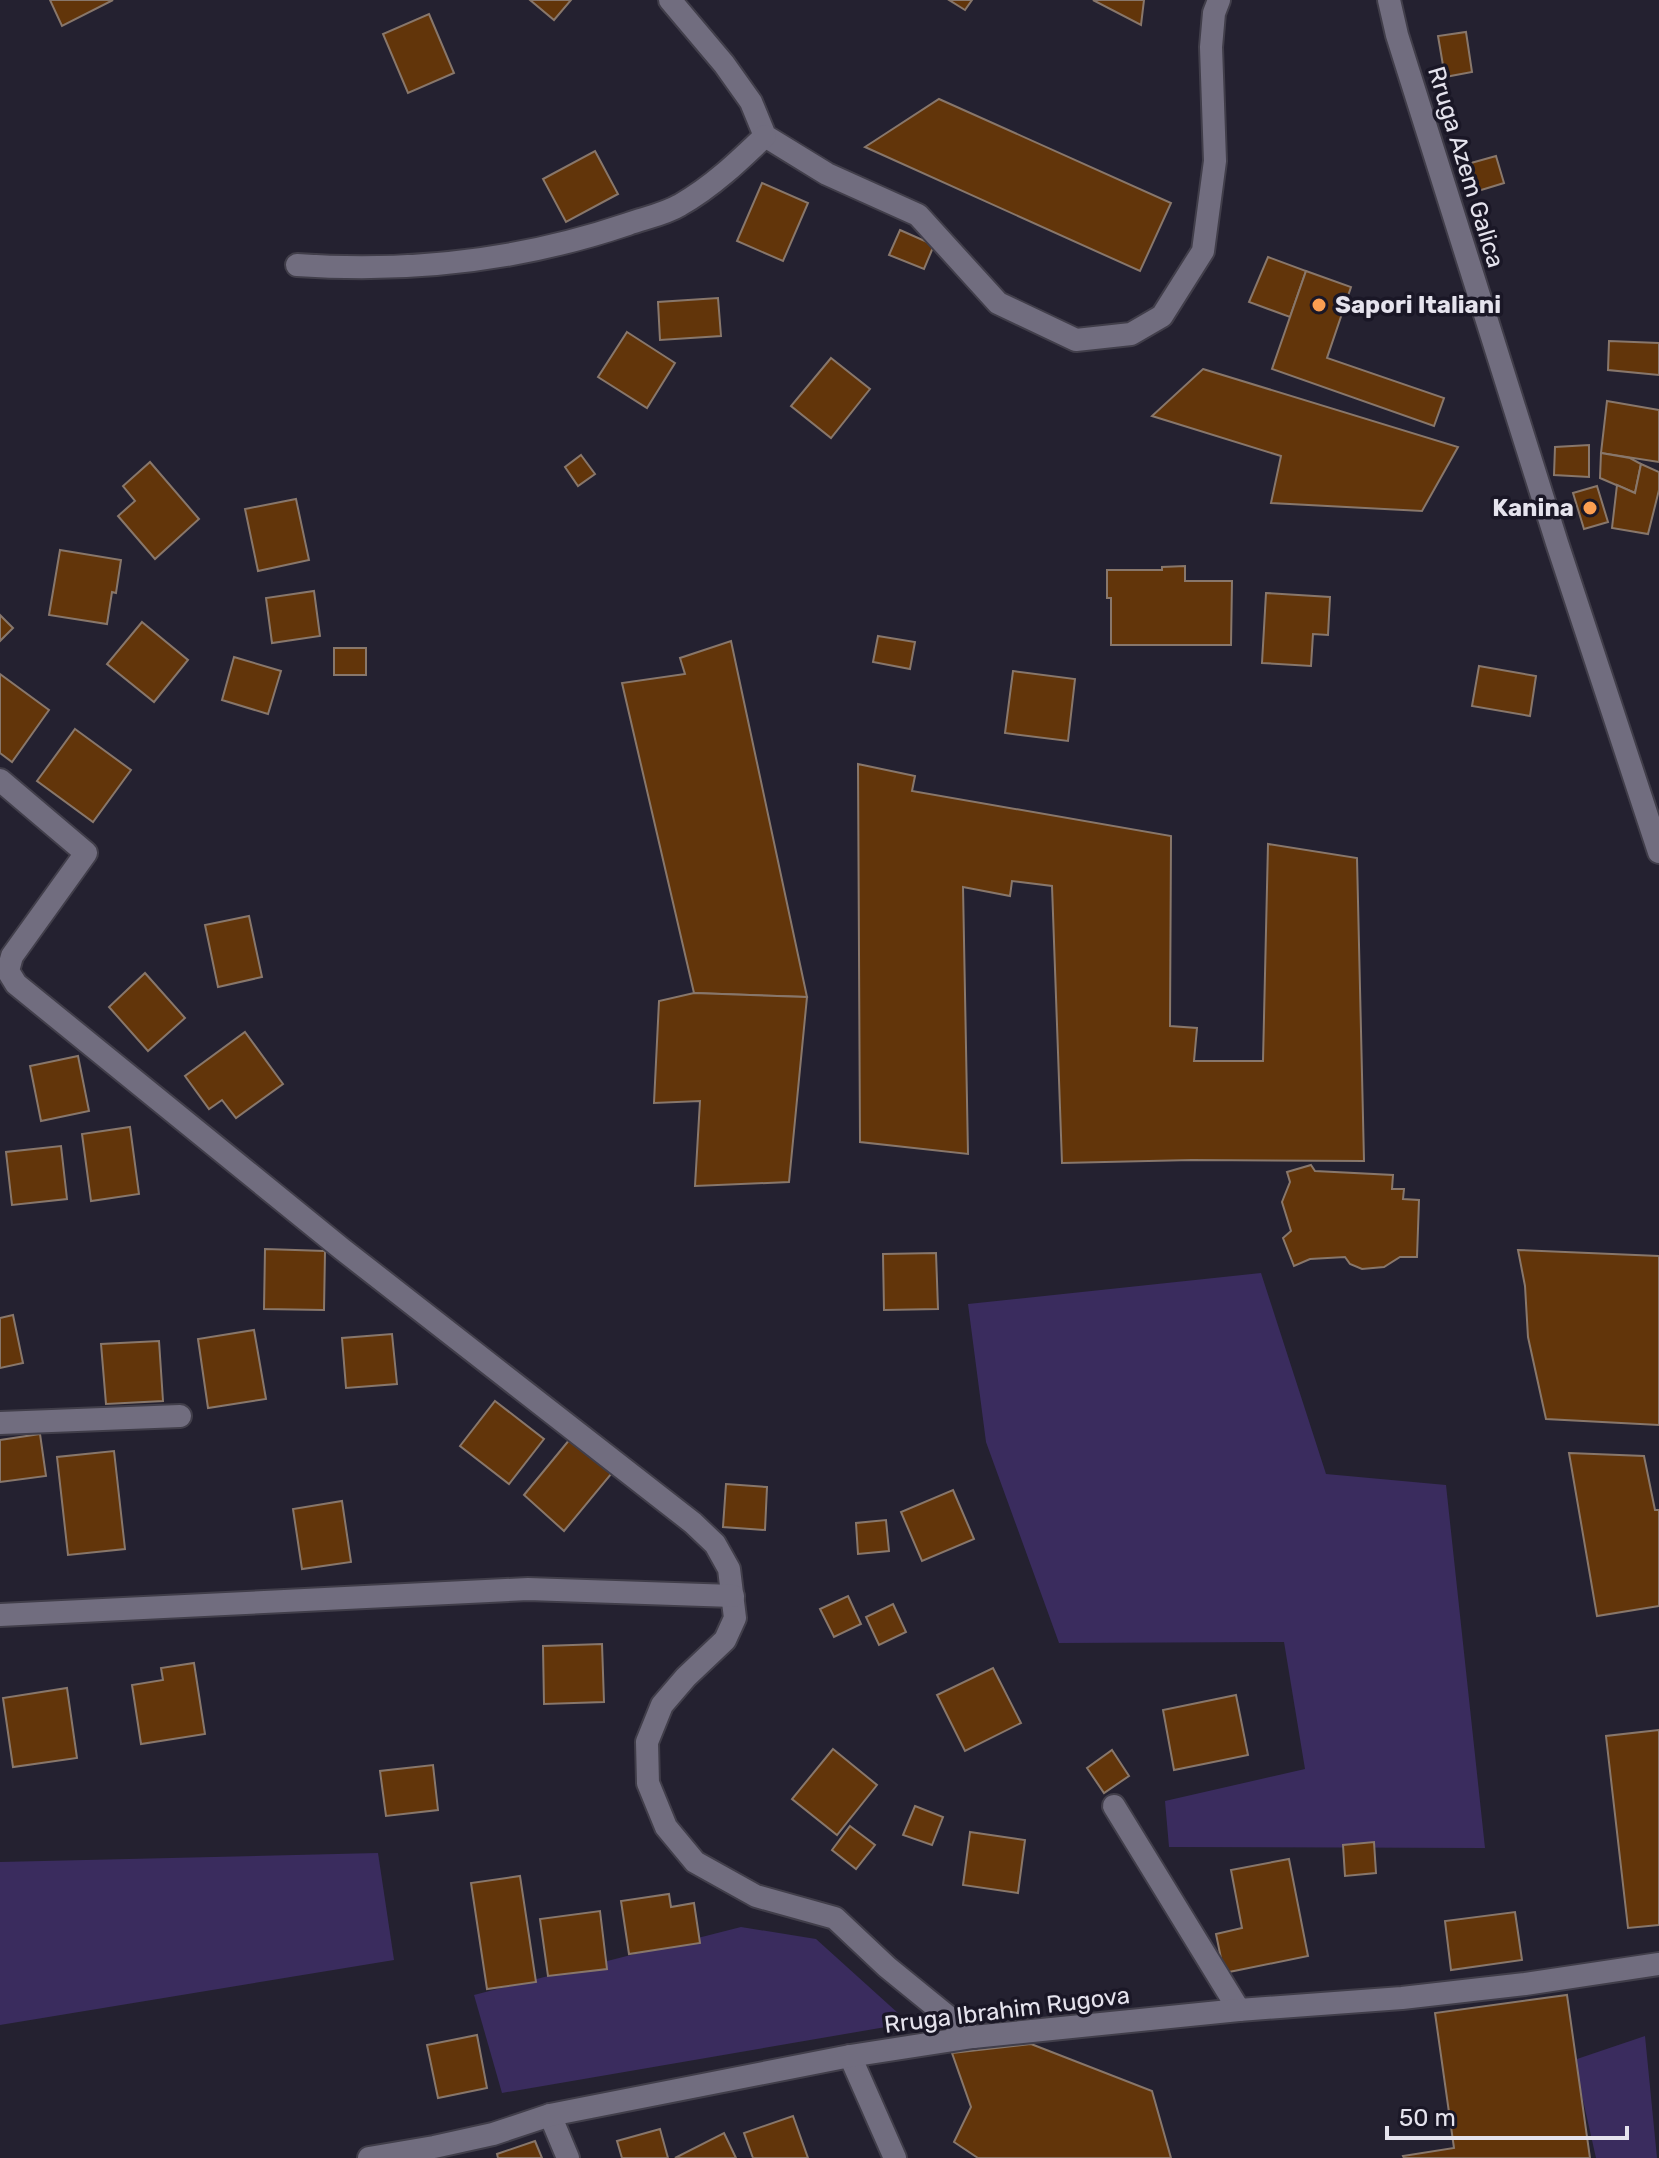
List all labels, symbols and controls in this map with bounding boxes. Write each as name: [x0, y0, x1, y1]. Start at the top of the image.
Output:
street label: Rruga Azem Galica: [1422, 63, 1510, 271]
place label: Sapori Italiani: [1335, 291, 1501, 319]
marker: Sapori Italiani: [1310, 296, 1328, 314]
place label: Kanina: [1492, 494, 1574, 522]
marker: Kanina: [1581, 499, 1599, 517]
street label: Rruga Ibrahim Rugova: [883, 1981, 1131, 2039]
scale bar: [1387, 2090, 1627, 2140]
text: 50 m: [1399, 2104, 1456, 2132]

